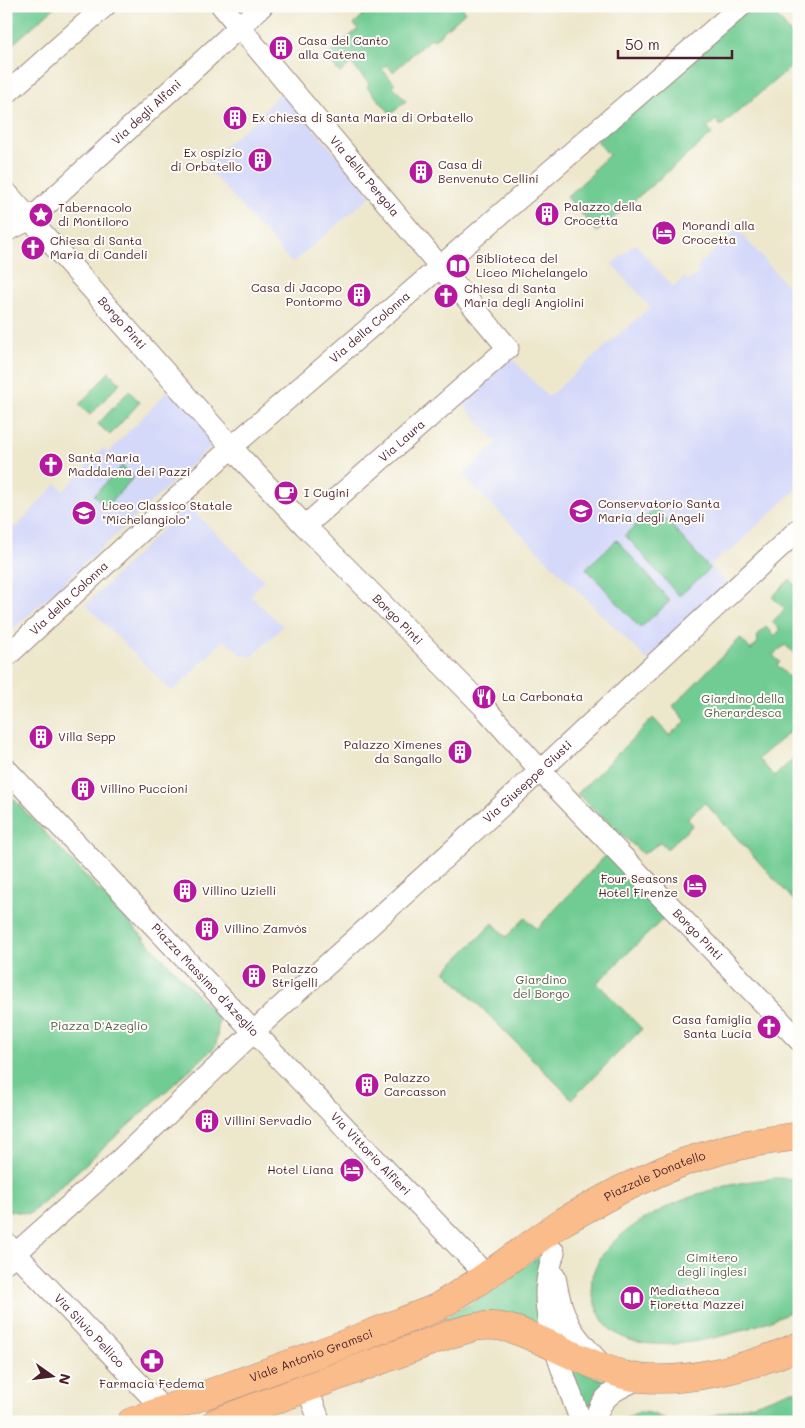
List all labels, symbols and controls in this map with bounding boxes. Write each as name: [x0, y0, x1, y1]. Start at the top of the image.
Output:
scale bar: [618, 28, 731, 60]
place label: Casa del Canto alla Catena: [298, 32, 388, 62]
text: 50 m: [625, 34, 660, 54]
building icon: Casa del Canto alla Catena: [268, 35, 294, 61]
street label: Via degli Alfani: [108, 76, 184, 148]
building icon: Ex chiesa di Santa Maria di Orbatello: [222, 105, 248, 131]
place label: Ex chiesa di Santa Maria di Orbatello: [252, 109, 473, 125]
street label: Via della Pergola: [327, 132, 404, 219]
place label: Ex ospizio di Orbatello: [170, 144, 242, 174]
building icon: Ex ospizio di Orbatello: [247, 147, 273, 173]
place label: Casa di Benvenuto Cellini: [438, 156, 539, 186]
building icon: Casa di Benvenuto Cellini: [408, 159, 434, 185]
place label: Palazzo della Crocetta: [564, 198, 642, 228]
place label: Tabernacolo di Montiloro: [58, 199, 132, 229]
building icon: Palazzo della Crocetta: [534, 201, 560, 227]
place icon: Tabernacolo di Montiloro: [28, 202, 54, 228]
place label: Morandi alla Crocetta: [682, 217, 755, 247]
hotel icon: Morandi alla Crocetta: [651, 220, 677, 246]
place label: Chiesa di Santa Maria di Candeli: [50, 232, 148, 262]
church icon: Chiesa di Santa Maria di Candeli: [20, 235, 46, 261]
place label: Biblioteca del Liceo Michelangelo: [476, 250, 588, 280]
library icon: Biblioteca del Liceo Michelangelo: [445, 253, 471, 279]
place label: Casa di Jacopo Pontormo: [251, 279, 342, 309]
place label: Chiesa di Santa Maria degli Angiolini: [464, 280, 584, 310]
building icon: Casa di Jacopo Pontormo: [346, 282, 372, 308]
church icon: Chiesa di Santa Maria degli Angiolini: [433, 283, 459, 309]
street label: Via della Colonna: [326, 287, 413, 366]
street label: Borgo Pinti: [95, 293, 150, 352]
street label: Via Laura: [375, 416, 428, 465]
place label: Santa Maria Maddalena dei Pazzi: [68, 449, 191, 479]
church icon: Santa Maria Maddalena dei Pazzi: [38, 452, 64, 478]
cafe icon: I Cugini: [273, 480, 299, 506]
place label: I Cugini: [304, 484, 349, 500]
place label: Conservatorio Santa Maria degli Angeli: [598, 495, 720, 525]
place label: Liceo Classico Statale "Michelangiolo": [102, 497, 233, 527]
school or university icon: Conservatorio Santa Maria degli Angeli: [568, 498, 594, 524]
school or university icon: Liceo Classico Statale "Michelangiolo": [71, 500, 97, 526]
street label: Via della Colonna: [26, 557, 111, 638]
street label: Borgo Pinti: [370, 590, 427, 648]
restaurant icon: La Carbonata: [471, 684, 497, 710]
place label: La Carbonata: [502, 688, 583, 704]
park label: Giardino della Gherardesca: [701, 690, 785, 720]
building icon: Villa Sepp: [28, 724, 54, 750]
place label: Villa Sepp: [58, 728, 116, 744]
place label: Palazzo Ximenes da Sangallo: [344, 736, 442, 766]
street label: Via Giuseppe Giusti: [479, 736, 575, 826]
building icon: Palazzo Ximenes da Sangallo: [447, 739, 473, 765]
building icon: Villino Puccioni: [70, 776, 96, 802]
place label: Villino Puccioni: [100, 780, 188, 796]
place label: Four Seasons Hotel Firenze: [598, 870, 678, 900]
hotel icon: Four Seasons Hotel Firenze: [682, 873, 708, 899]
building icon: Villino Uzielli: [172, 878, 198, 904]
place label: Villino Uzielli: [202, 882, 276, 898]
street label: Borgo Pinti: [670, 905, 727, 963]
building icon: Villino Zamvòs: [194, 916, 220, 942]
street label: Piazza Massimo d'Azeglio: [149, 919, 263, 1039]
place label: Villino Zamvòs: [224, 920, 307, 936]
place label: Palazzo Strigelli: [272, 960, 318, 990]
building icon: Palazzo Strigelli: [241, 963, 267, 989]
park label: Giardino del Borgo: [513, 971, 569, 1001]
place label: Casa famiglia Santa Lucia: [672, 1011, 752, 1041]
church icon: Casa famiglia Santa Lucia: [756, 1014, 782, 1040]
park label: Piazza D'Azeglio: [50, 1017, 148, 1033]
place label: Palazzo Carcasson: [384, 1069, 446, 1099]
building icon: Palazzo Carcasson: [354, 1072, 380, 1098]
building icon: Villini Servadio: [194, 1108, 220, 1134]
street label: Via Vittorio Alfieri: [328, 1108, 415, 1198]
place label: Villini Servadio: [224, 1112, 312, 1128]
street label: Piazzale Donatello: [601, 1147, 707, 1204]
hotel icon: Hotel Liana: [339, 1157, 365, 1183]
place label: Hotel Liana: [267, 1161, 334, 1177]
park label: Cimitero degli inglesi: [677, 1249, 747, 1279]
place label: Mediatheca Fioretta Mazzei: [650, 1282, 744, 1312]
library icon: Mediatheca Fioretta Mazzei: [619, 1285, 645, 1311]
street label: Via Silvio Pellico: [51, 1290, 129, 1371]
street label: Viale Antonio Gramsci: [247, 1325, 375, 1385]
pharmacy icon: Farmacia Fedema: [139, 1348, 165, 1374]
north arrow: [28, 1350, 78, 1400]
text: N: [55, 1372, 76, 1387]
place label: Farmacia Fedema: [99, 1375, 205, 1391]

